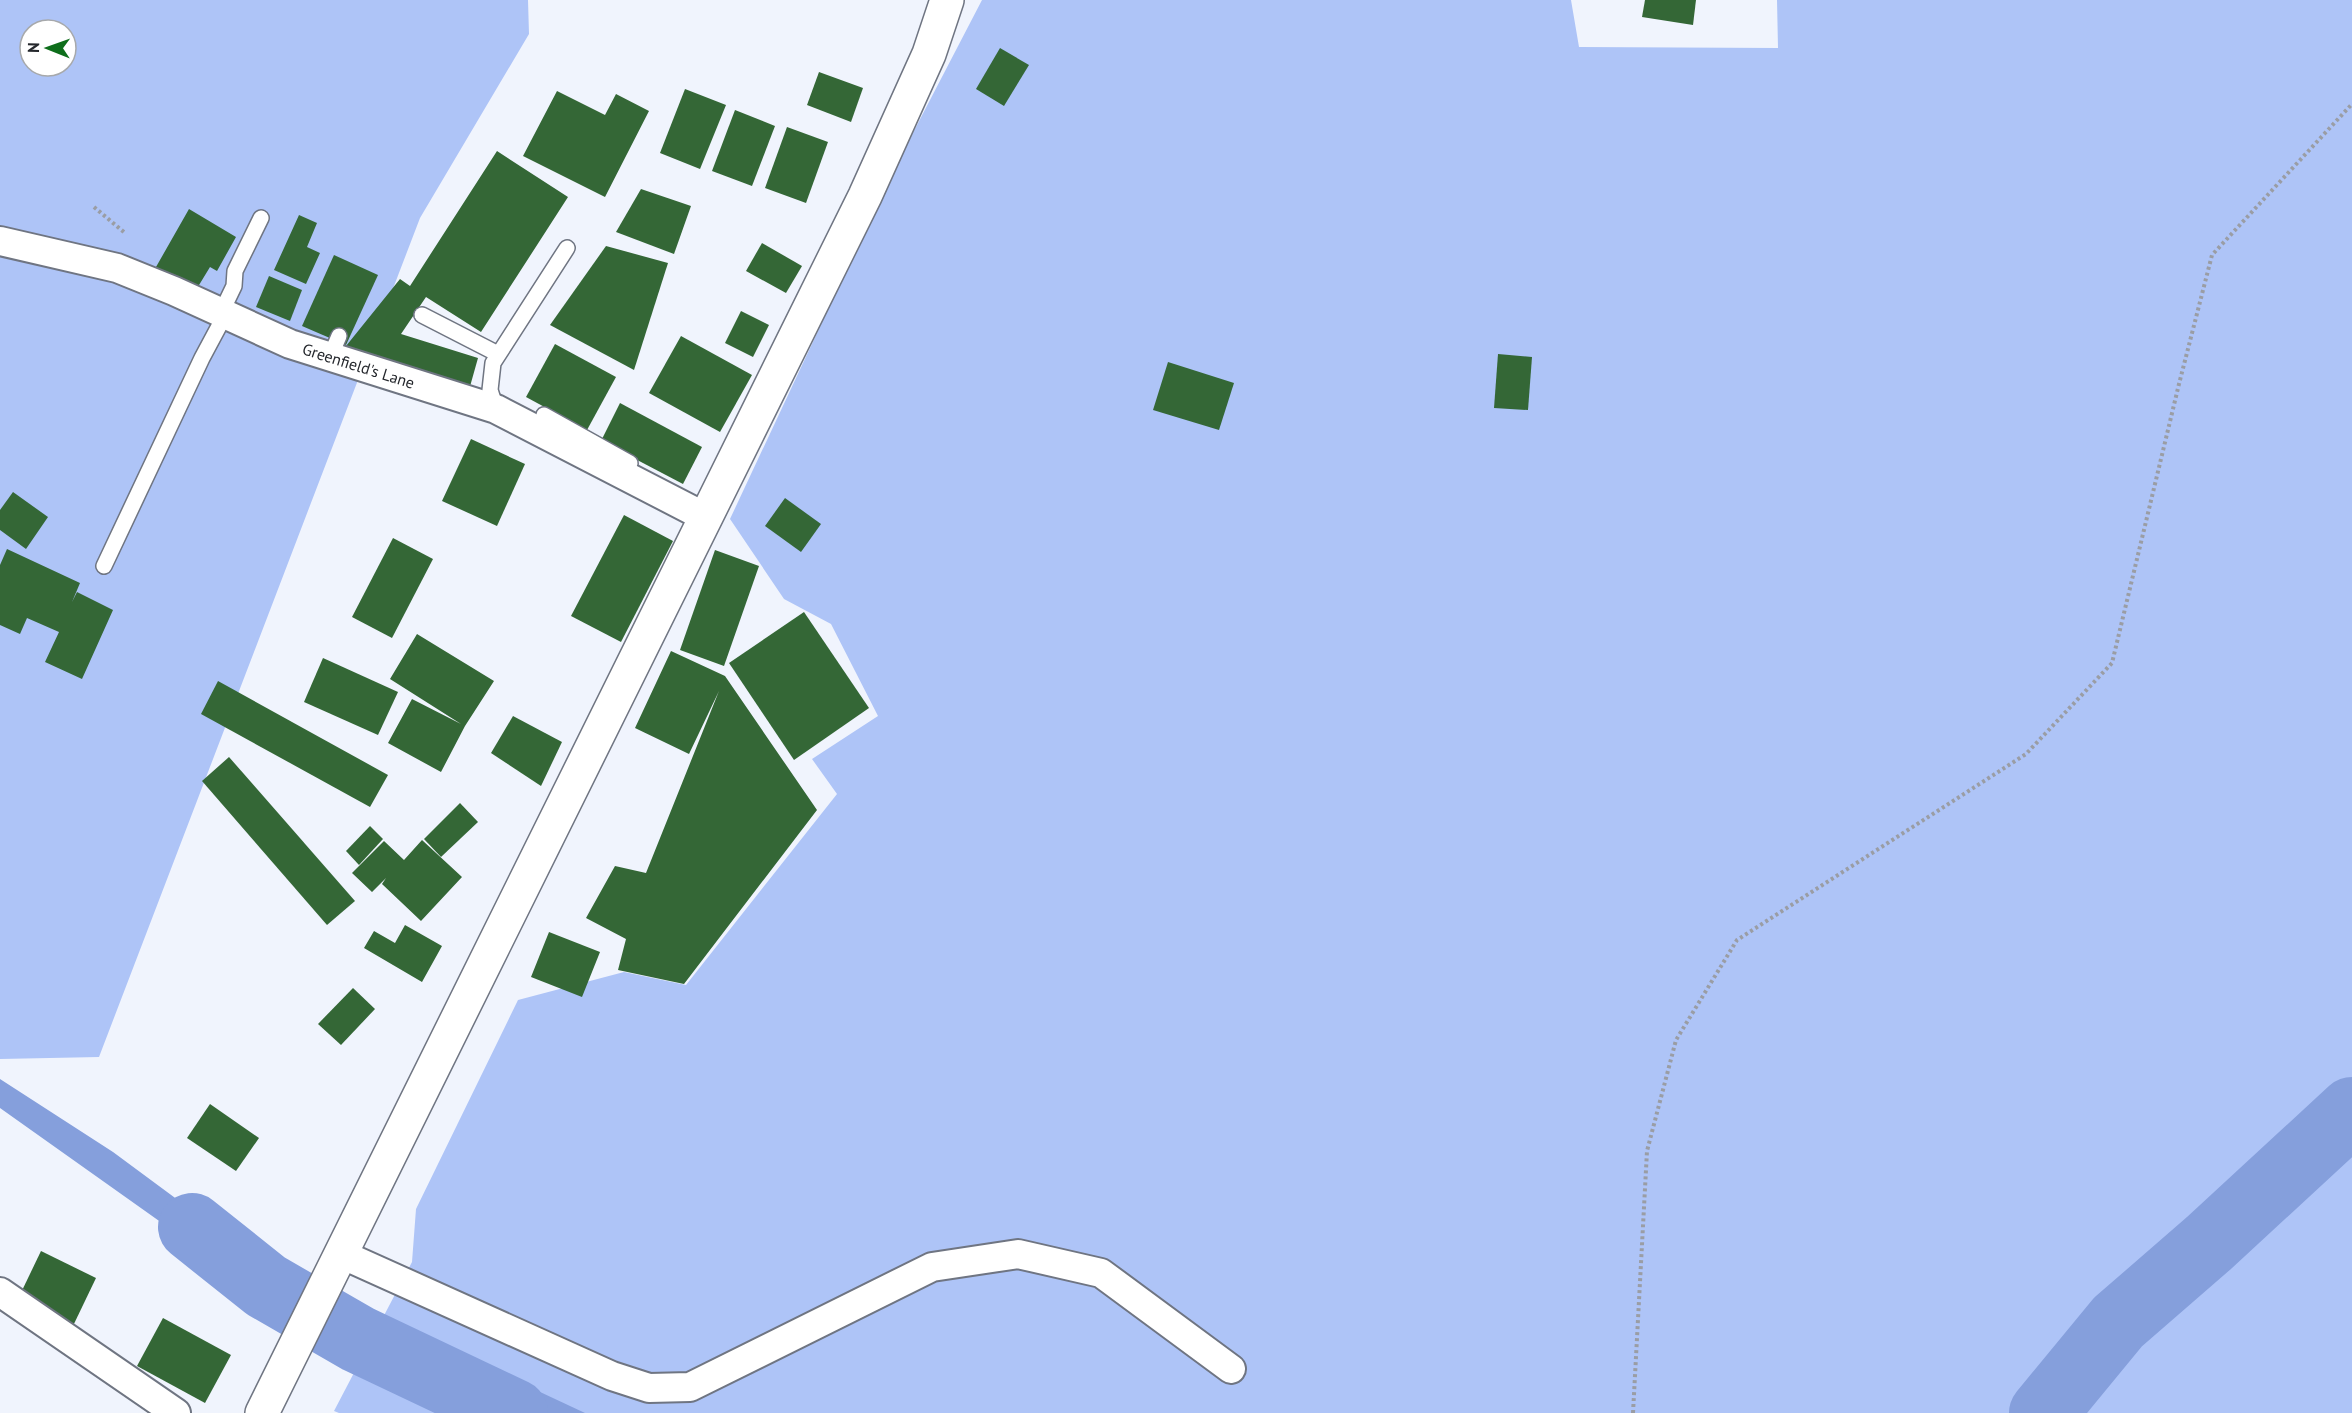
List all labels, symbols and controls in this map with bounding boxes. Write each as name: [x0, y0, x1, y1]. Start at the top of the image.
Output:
north arrow: [18, 18, 78, 78]
text: N: [23, 42, 43, 53]
street label: Greenfield's Lane: [300, 339, 417, 393]

